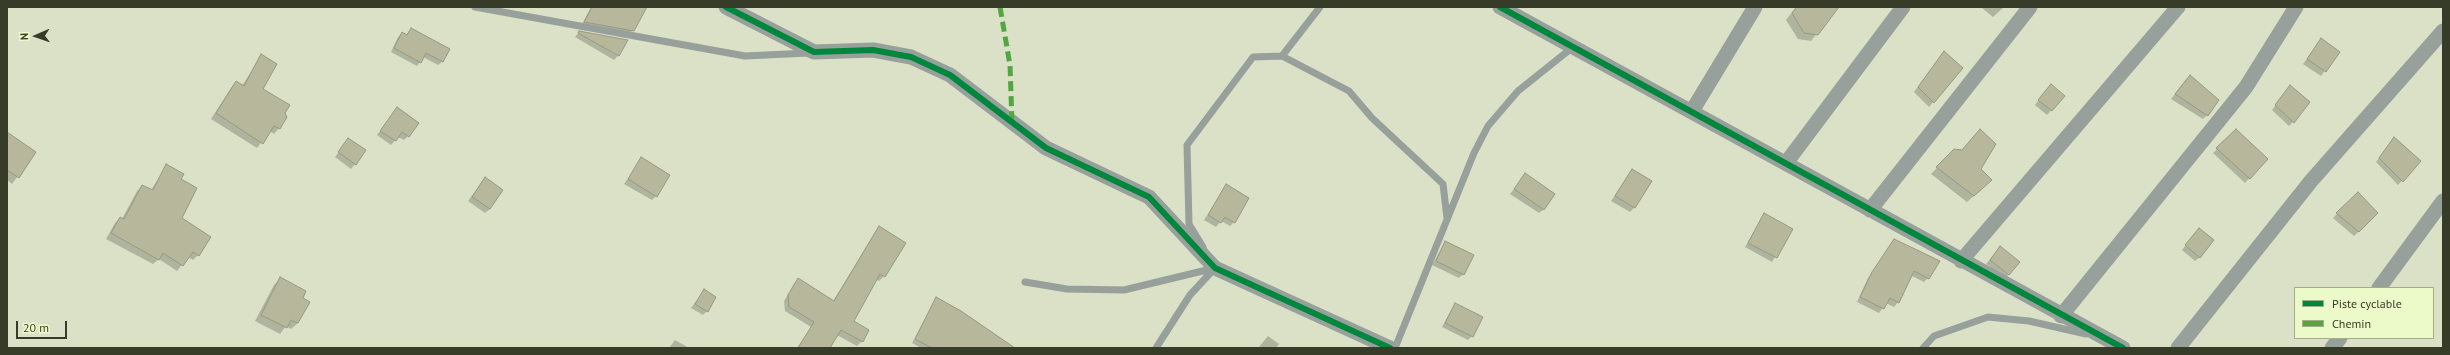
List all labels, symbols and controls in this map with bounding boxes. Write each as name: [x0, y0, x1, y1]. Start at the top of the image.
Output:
north arrow: [16, 16, 56, 56]
text: N: [17, 33, 31, 40]
legend: [2294, 287, 2434, 339]
text: Piste cyclable: [2332, 296, 2402, 311]
scale bar: [18, 313, 69, 339]
text: Chemin: [2332, 316, 2371, 331]
text: 20 m: [23, 320, 49, 335]

